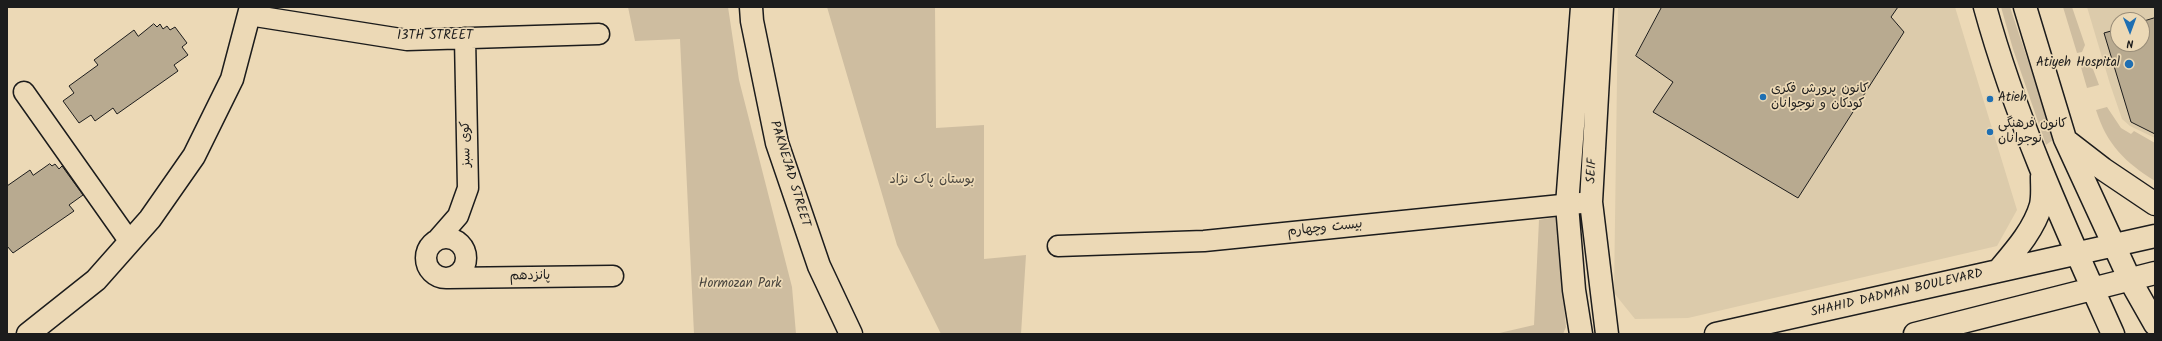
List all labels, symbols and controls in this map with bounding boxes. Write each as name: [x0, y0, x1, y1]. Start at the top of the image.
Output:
north arrow: [2110, 12, 2150, 52]
street label: 13TH STREET: [397, 29, 473, 45]
text: N: [2127, 34, 2134, 52]
place label: Atiyeh Hospital: [2036, 56, 2120, 72]
marker: Atiyeh Hospital: [2123, 58, 2135, 70]
place label: کانون پرورش فکری کودکان و نوجوانان: [1771, 82, 1869, 113]
place label: Atieh: [1998, 91, 2027, 107]
marker: کانون پرورش فکری کودکان و نوجوانان: [1758, 92, 1768, 102]
marker: Atieh: [1985, 94, 1995, 104]
place label: کانون فرهنگی نوجوانان: [1998, 117, 2067, 148]
street label: PAKNEJAD STREET: [765, 119, 813, 229]
street label: کوی سبز: [459, 121, 475, 167]
marker: کانون فرهنگی نوجوانان: [1985, 127, 1995, 137]
street label: SEIF: [1585, 158, 1601, 184]
park label: بوستان پاک نژاد: [890, 173, 974, 189]
street label: بیست وچهارم: [1287, 217, 1363, 241]
street label: SHAHID DADMAN BOULEVARD: [1809, 267, 1985, 321]
street label: پانزدهم: [510, 269, 550, 285]
park label: Hormozan Park: [699, 277, 781, 293]

